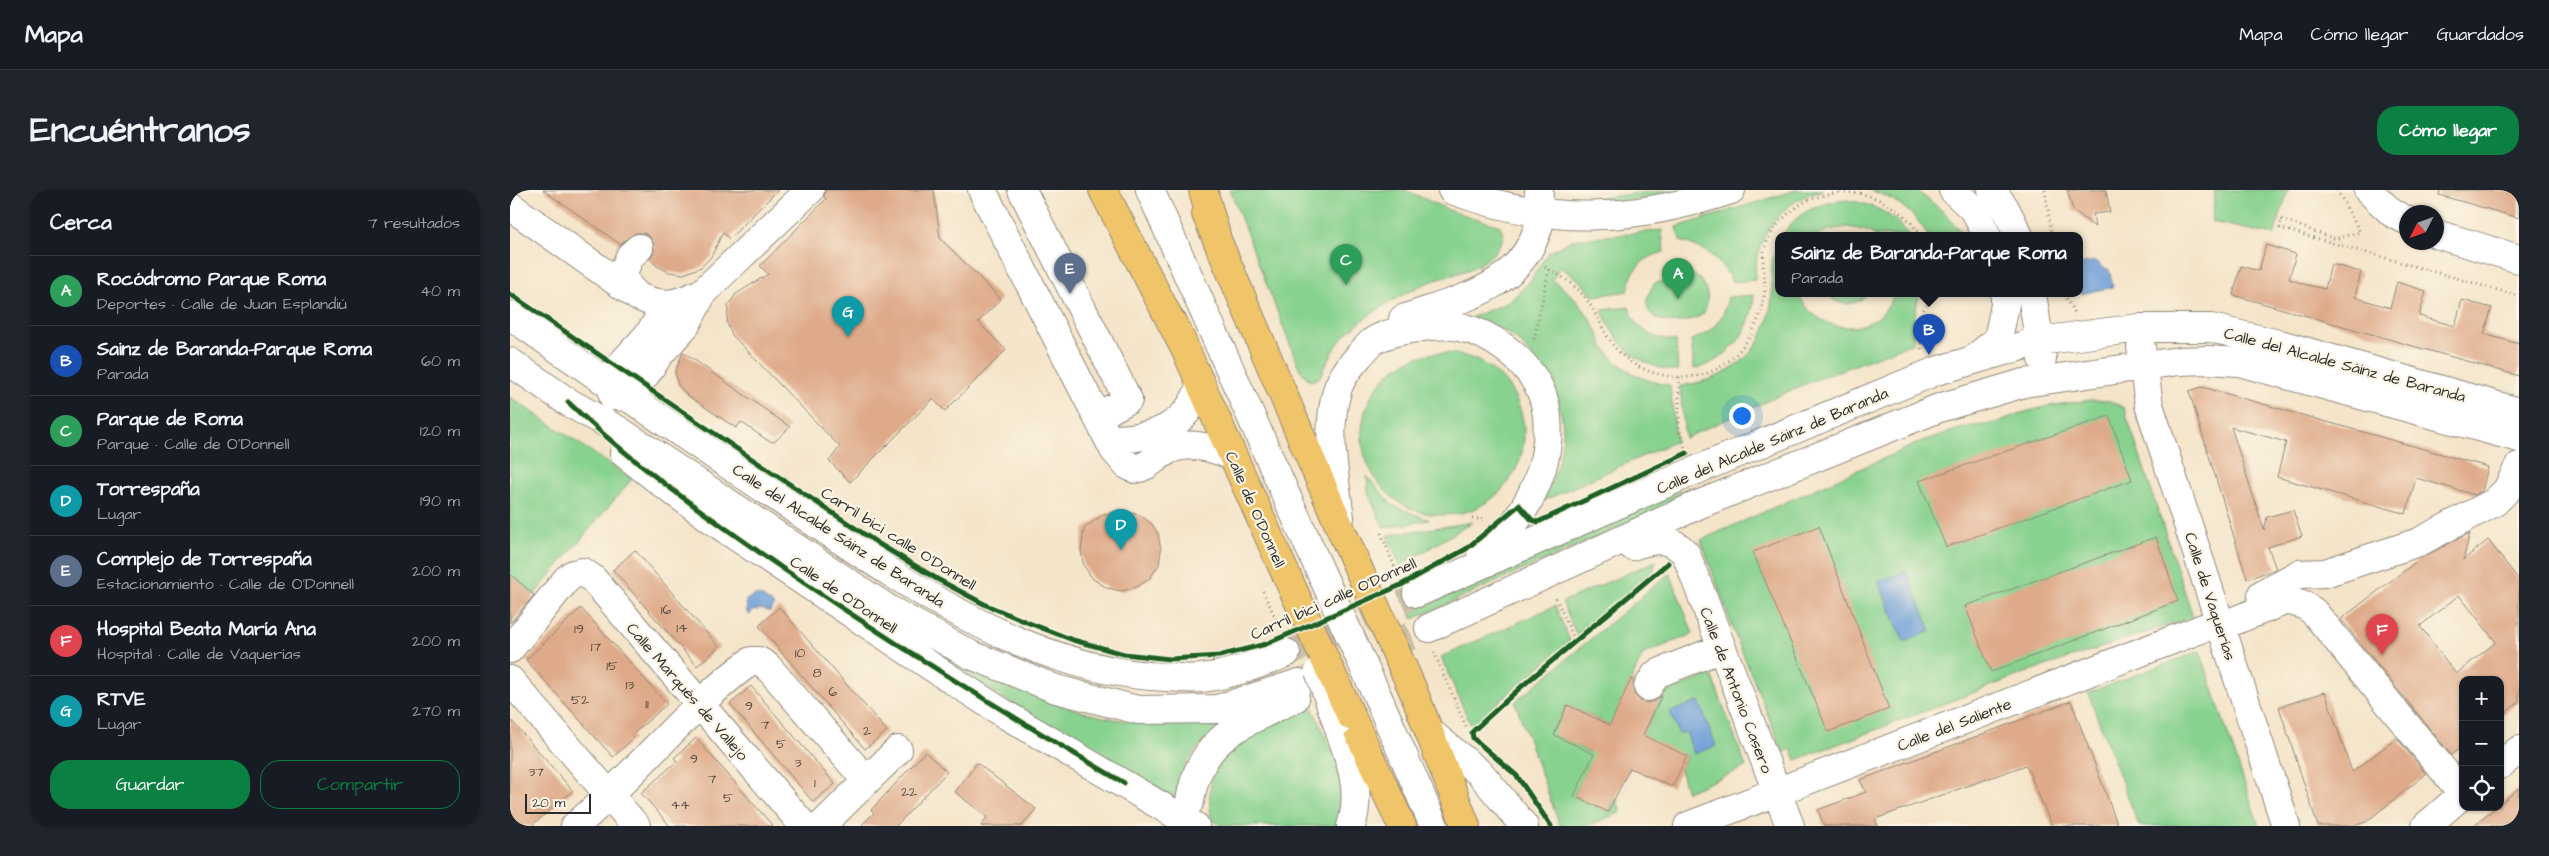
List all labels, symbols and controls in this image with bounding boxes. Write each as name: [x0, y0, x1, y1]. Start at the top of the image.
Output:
text: Mapa: [25, 18, 83, 52]
text: Mapa: [2239, 22, 2283, 47]
text: Cómo llegar: [2311, 22, 2409, 47]
text: Guardados: [2437, 22, 2524, 47]
text: Encuéntranos: [30, 106, 251, 155]
button: Cómo llegar: [2377, 106, 2519, 155]
north arrow: [2399, 205, 2444, 250]
text: Cerca: [50, 208, 112, 237]
text: 7 resultados: [368, 212, 460, 234]
popup: [1775, 232, 2083, 297]
text: Sainz de Baranda-Parque Roma: [1791, 240, 2067, 267]
pin: C: [1330, 244, 1362, 285]
pin: E: [1054, 253, 1086, 294]
pin: A: [1662, 258, 1694, 299]
text: Rocódromo Parque Roma: [97, 266, 326, 293]
text: Parada: [1791, 267, 1843, 289]
text: A: [61, 280, 71, 302]
text: 40 m: [420, 280, 460, 302]
text: Deportes · Calle de Juan Esplandiú: [97, 293, 347, 315]
pin: G: [832, 296, 864, 337]
pin: B: [1913, 314, 1945, 355]
street label: Calle del Alcalde Sáinz de Baranda: [2221, 322, 2468, 408]
text: Sainz de Baranda-Parque Roma: [97, 336, 372, 363]
text: B: [60, 350, 72, 372]
text: 60 m: [421, 350, 460, 372]
text: Parada: [97, 363, 149, 385]
street label: Calle del Alcalde Sáinz de Baranda: [1653, 382, 1891, 500]
your location: [1729, 403, 1755, 429]
text: Parque de Roma: [97, 406, 243, 433]
text: C: [60, 420, 72, 442]
text: 120 m: [420, 420, 460, 442]
text: Parque · Calle de O'Donnell: [97, 433, 289, 455]
street label: Calle de O'Donnell: [1220, 448, 1291, 571]
street label: Calle del Alcalde Sáinz de Baranda: [728, 459, 949, 613]
text: Torrespaña: [97, 476, 200, 503]
street label: Carril bici calle O'Donnell: [817, 482, 980, 596]
text: D: [61, 490, 71, 512]
text: 190 m: [420, 490, 460, 512]
text: Lugar: [97, 503, 141, 525]
pin: D: [1105, 509, 1137, 550]
street label: Calle de Vaquerías: [2179, 529, 2241, 663]
text: Complejo de Torrespaña: [97, 546, 312, 573]
street label: Calle de O'Donnell: [785, 551, 901, 639]
street label: Carril bici calle O'Donnell: [1247, 552, 1420, 645]
text: E: [61, 560, 71, 582]
text: 200 m: [412, 560, 460, 582]
text: Estacionamiento · Calle de O'Donnell: [97, 573, 354, 595]
house number: 16: [661, 600, 672, 620]
street label: Calle de Antonio Casero: [1694, 604, 1778, 777]
pin: F: [2366, 614, 2398, 655]
text: Hospital Beata María Ana: [97, 616, 316, 643]
street label: Calle Marqués de Vallejo: [621, 618, 753, 765]
house number: 14: [676, 618, 688, 638]
house number: 19: [574, 619, 584, 639]
text: F: [60, 630, 72, 652]
text: 200 m: [412, 630, 460, 652]
house number: 17: [591, 637, 602, 657]
text: Hospital · Calle de Vaquerías: [97, 643, 301, 665]
house number: 10: [795, 643, 805, 663]
house number: 15: [606, 656, 618, 676]
house number: 8: [812, 663, 822, 683]
house number: 13: [626, 675, 634, 695]
map controls: [2459, 676, 2504, 811]
button: +: [2459, 676, 2504, 721]
house number: 6: [829, 682, 838, 702]
text: RTVE: [97, 686, 146, 713]
house number: 52: [571, 690, 589, 710]
street label: Calle del Saliente: [1894, 693, 2015, 757]
house number: 11: [645, 694, 649, 714]
house number: 9: [745, 696, 753, 716]
text: G: [60, 700, 72, 722]
text: 270 m: [412, 700, 460, 722]
text: Lugar: [97, 713, 141, 735]
house number: 7: [761, 715, 770, 735]
house number: 2: [863, 721, 871, 741]
button: −: [2459, 721, 2504, 766]
house number: 5: [776, 734, 786, 754]
house number: 9: [690, 749, 698, 769]
house number: 3: [794, 753, 802, 773]
button: Guardar: [50, 760, 250, 809]
button: Compartir: [260, 760, 460, 809]
house number: 37: [528, 762, 544, 782]
button: locate: [2459, 766, 2504, 811]
house number: 7: [708, 769, 717, 789]
house number: 1: [814, 773, 816, 793]
house number: 22: [901, 782, 917, 802]
house number: 5: [723, 788, 733, 808]
scale bar: [525, 791, 591, 814]
text: 20 m: [532, 793, 565, 813]
house number: 44: [670, 795, 690, 815]

